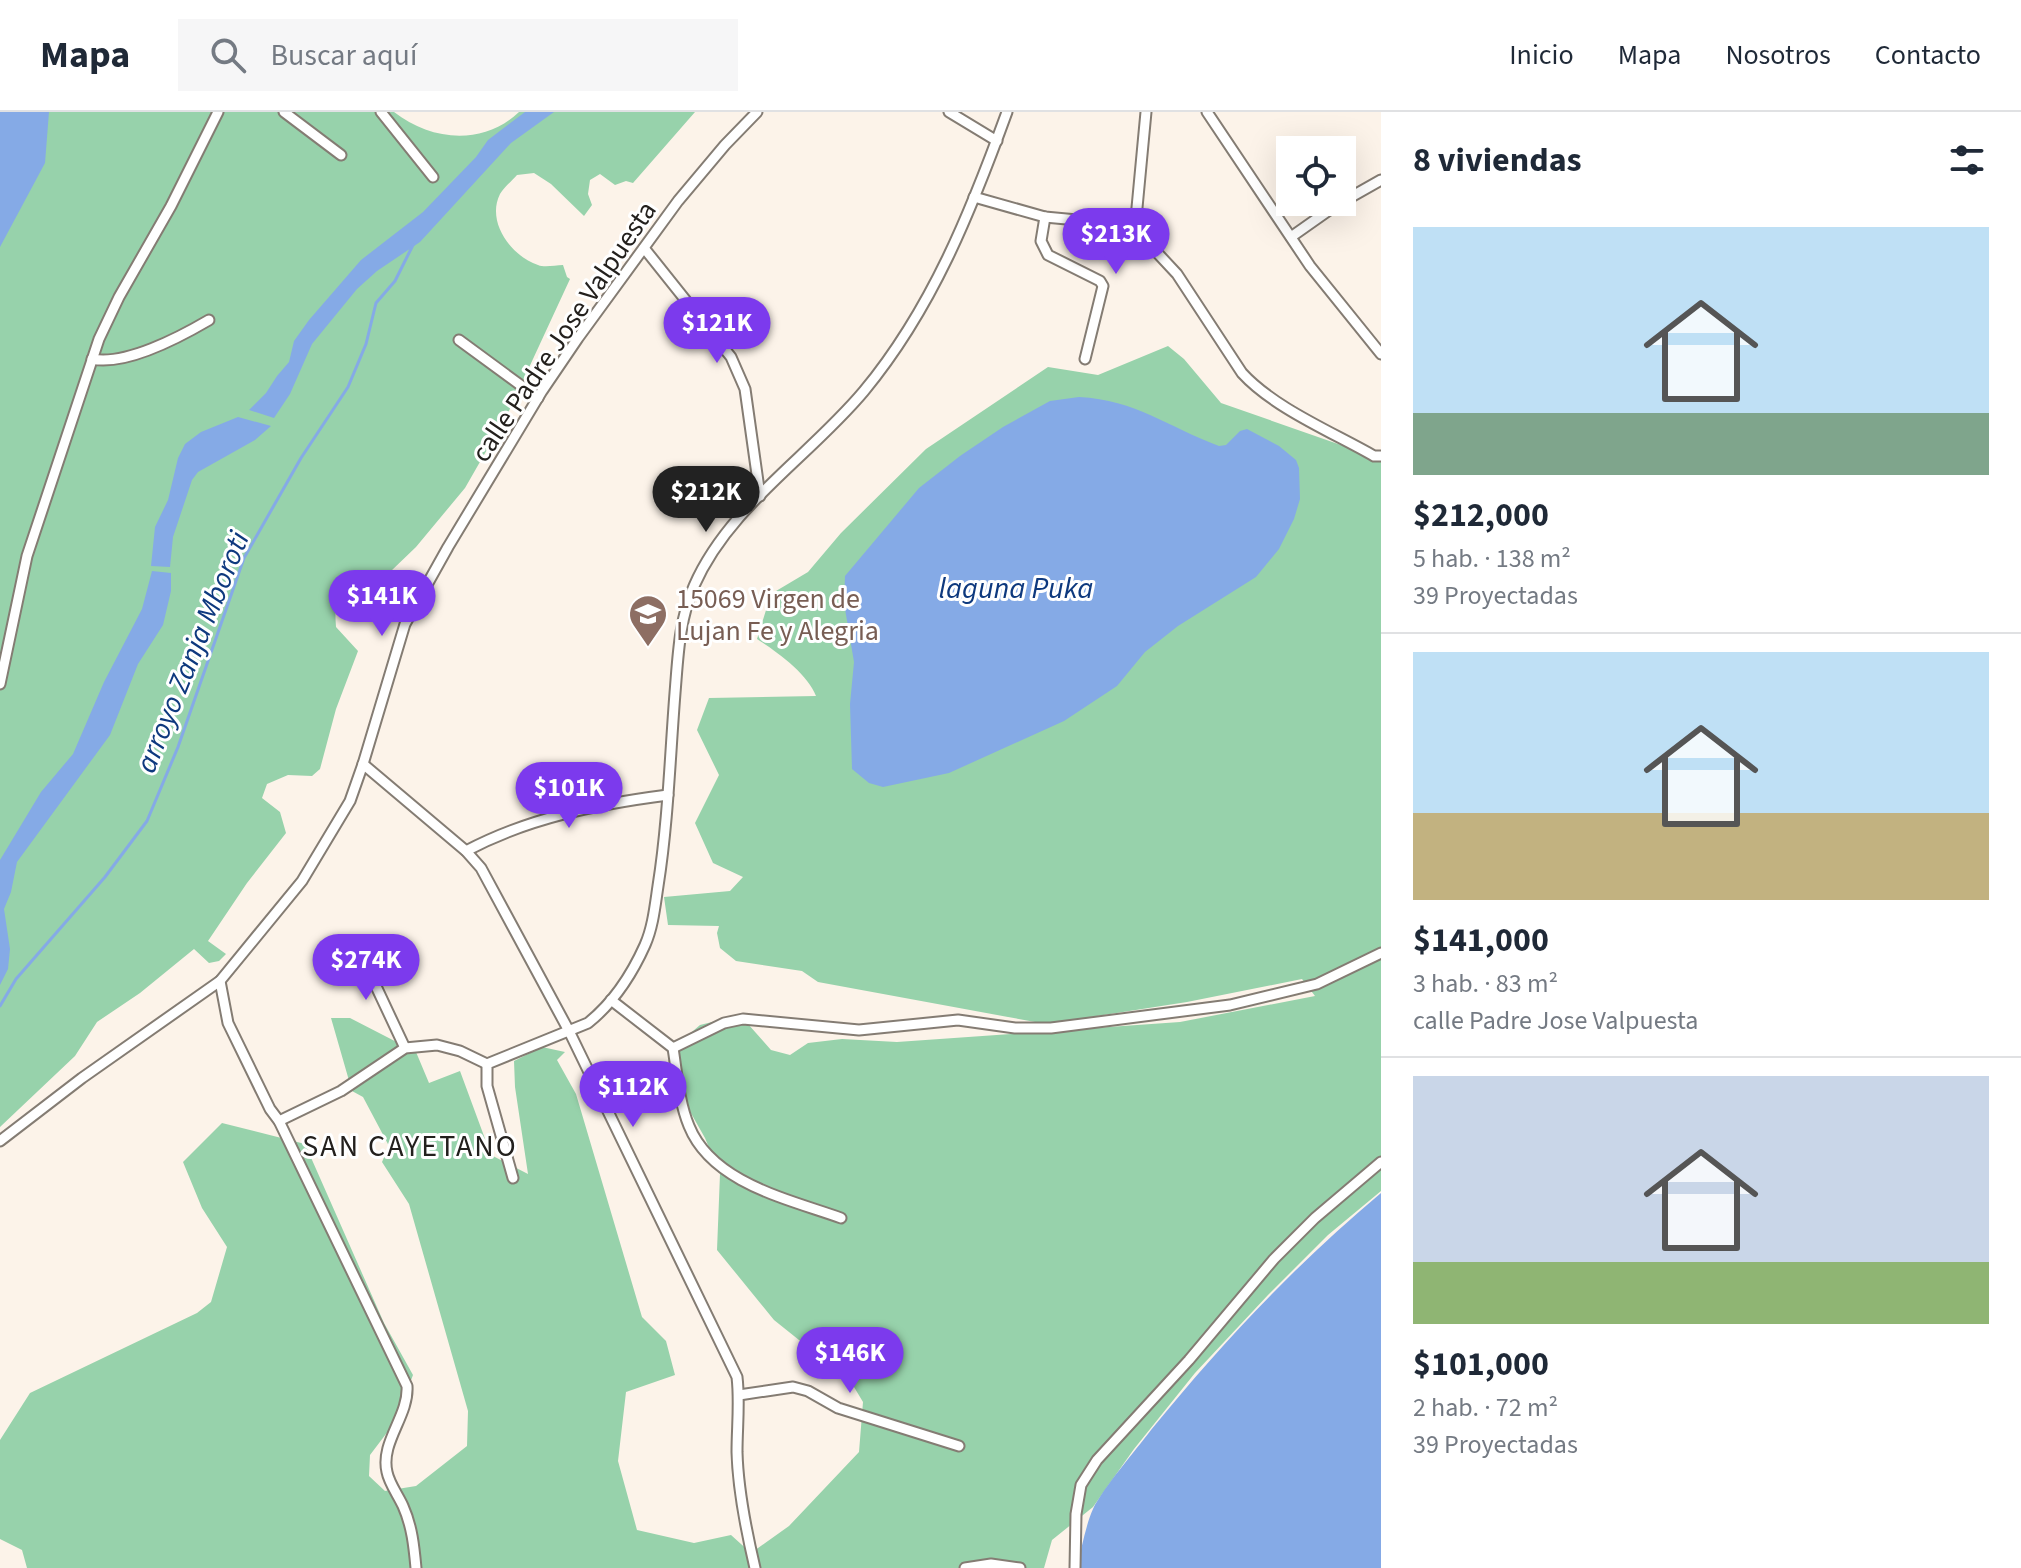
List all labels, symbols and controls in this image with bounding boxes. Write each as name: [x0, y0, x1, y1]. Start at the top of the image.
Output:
search box: [178, 19, 738, 91]
text: Mapa: [40, 28, 130, 82]
icon: search: [206, 33, 250, 77]
text: Buscar aquí: [270, 34, 417, 77]
text: Inicio: [1509, 35, 1574, 75]
text: Mapa: [1618, 35, 1681, 75]
text: Nosotros: [1725, 35, 1831, 75]
text: Contacto: [1875, 35, 1981, 75]
map controls: [1276, 136, 1356, 216]
button: locate: [1276, 136, 1356, 216]
text: 8 viviendas: [1413, 136, 1582, 185]
icon: filters: [1945, 138, 1989, 182]
street label: calle Padre Jose Valpuesta: [461, 193, 666, 470]
pin: $213K: [1060, 208, 1172, 276]
text: $213K: [1081, 215, 1151, 252]
icon: home: [1629, 279, 1773, 423]
pin: $121K: [661, 297, 773, 365]
text: $121K: [682, 304, 752, 341]
pin: $212K: [650, 466, 762, 534]
text: $212K: [671, 473, 741, 510]
text: $212,000: [1413, 491, 1549, 540]
water label: arroyo Zanja Mboroti: [124, 524, 261, 779]
text: 5 hab. · 138 m²: [1413, 540, 1571, 577]
water label: laguna Puka: [939, 567, 1093, 610]
pin: $141K: [326, 570, 438, 638]
text: $141K: [347, 577, 417, 614]
text: 39 Proyectadas: [1413, 577, 1578, 614]
place label: 15069 Virgen de Lujan Fe y Alegria: [676, 579, 879, 651]
school or university icon: 15069 Virgen de Lujan Fe y Alegria: [627, 593, 669, 648]
icon: home: [1629, 704, 1773, 848]
pin: $101K: [513, 762, 625, 830]
text: $101K: [534, 769, 604, 806]
text: $141,000: [1413, 916, 1549, 965]
pin: $274K: [310, 934, 422, 1002]
text: $274K: [331, 941, 401, 978]
text: 3 hab. · 83 m²: [1413, 965, 1558, 1002]
text: calle Padre Jose Valpuesta: [1413, 1002, 1698, 1039]
pin: $112K: [577, 1061, 689, 1129]
text: $112K: [598, 1068, 668, 1105]
district label: SAN CAYETANO: [302, 1125, 518, 1168]
icon: home: [1629, 1128, 1773, 1272]
pin: $146K: [794, 1327, 906, 1395]
text: $146K: [815, 1334, 885, 1371]
text: $101,000: [1413, 1340, 1549, 1389]
text: 2 hab. · 72 m²: [1413, 1389, 1558, 1426]
text: 39 Proyectadas: [1413, 1426, 1578, 1463]

